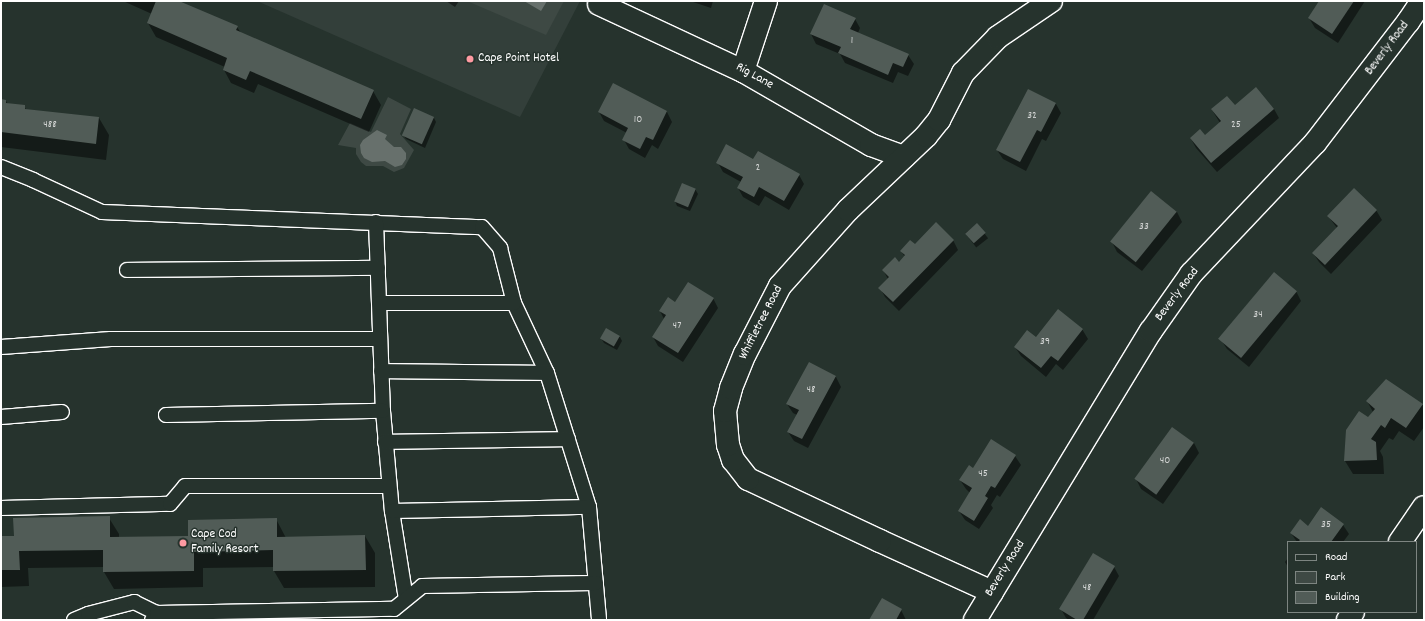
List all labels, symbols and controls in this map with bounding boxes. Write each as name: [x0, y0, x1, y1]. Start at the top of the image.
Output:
street label: Beverly Road: [1363, 19, 1413, 79]
house number: 1: [851, 34, 853, 48]
place label: Cape Point Hotel: [478, 51, 559, 67]
marker: Cape Point Hotel: [465, 54, 475, 64]
street label: Rig Lane: [732, 60, 776, 94]
house number: 32: [1027, 109, 1037, 123]
house number: 10: [634, 113, 642, 127]
house number: 488: [43, 118, 57, 132]
house number: 25: [1231, 118, 1241, 132]
house number: 2: [756, 161, 760, 175]
house number: 33: [1139, 220, 1149, 234]
street label: Beverly Road: [1153, 265, 1203, 325]
street label: Whiffletree Road: [737, 283, 787, 363]
house number: 34: [1253, 308, 1263, 322]
house number: 47: [673, 319, 681, 333]
house number: 39: [1040, 335, 1050, 349]
house number: 48: [807, 383, 815, 397]
house number: 40: [1160, 454, 1170, 468]
house number: 45: [978, 467, 988, 481]
house number: 35: [1321, 518, 1331, 532]
place label: Cape Cod Family Resort: [191, 528, 258, 559]
marker: Cape Cod Family Resort: [178, 538, 188, 548]
street label: Beverly Road: [983, 538, 1029, 600]
legend: [1287, 541, 1417, 613]
text: Road: [1325, 549, 1347, 566]
text: Park: [1325, 569, 1345, 586]
house number: 48: [1083, 581, 1091, 595]
text: Building: [1325, 589, 1360, 606]

